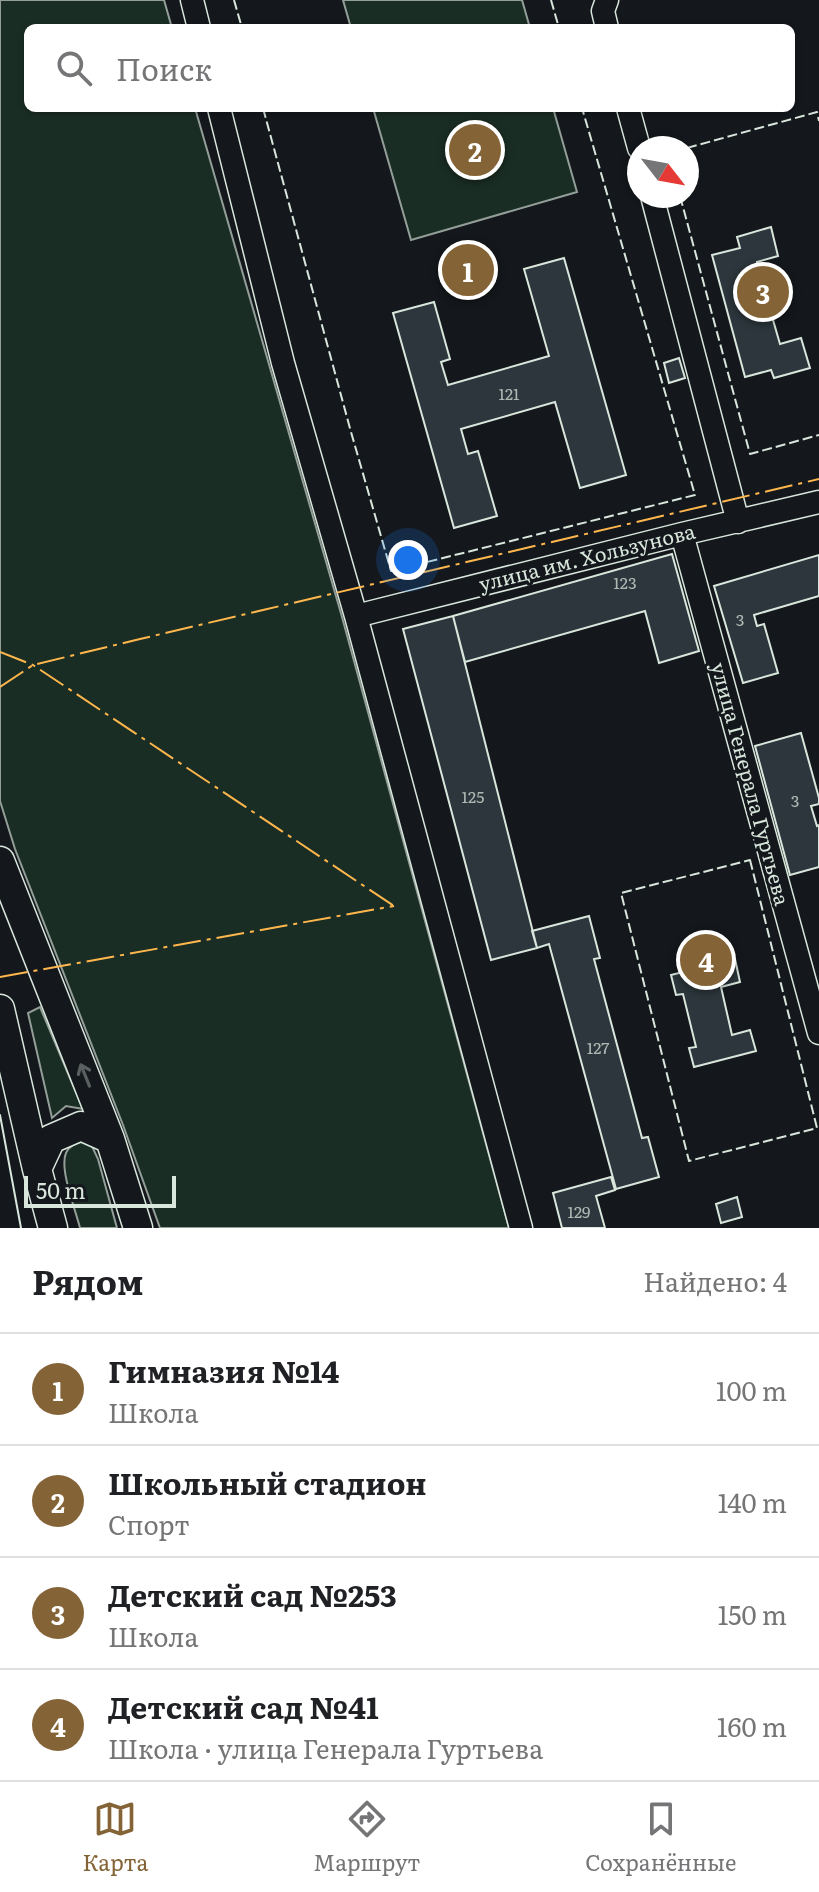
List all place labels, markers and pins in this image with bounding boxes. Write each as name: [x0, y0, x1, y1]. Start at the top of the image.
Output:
pin: 2: [449, 120, 501, 180]
pin: 1: [442, 240, 494, 300]
pin: 3: [737, 262, 789, 322]
pin: 4: [680, 930, 732, 990]

